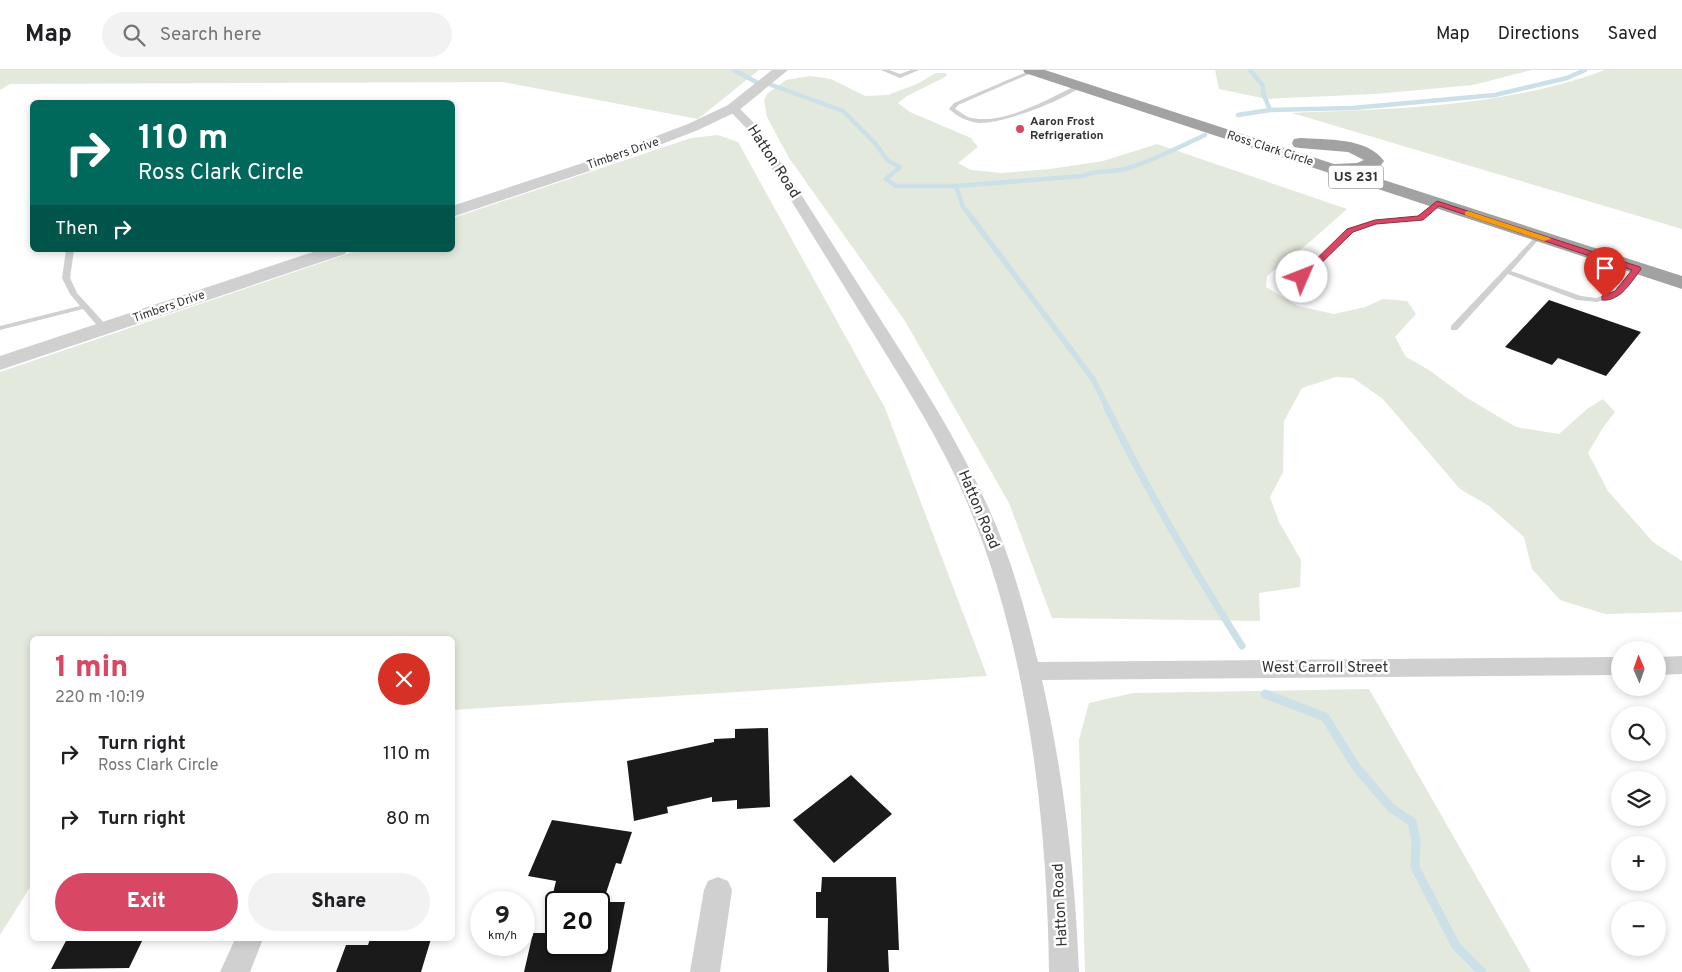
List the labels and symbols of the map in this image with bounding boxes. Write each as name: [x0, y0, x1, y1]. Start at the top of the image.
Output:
place label: Aaron Frost Refrigeration: [1030, 114, 1104, 144]
street label: Hatton Road: [742, 122, 804, 202]
marker: Aaron Frost Refrigeration: [1014, 123, 1026, 135]
street label: Ross Clark Circle: [1225, 127, 1315, 171]
street label: Timbers Drive: [585, 134, 661, 174]
road number: US 231: [1328, 165, 1384, 188]
pin: [1584, 247, 1626, 298]
position arrow: [1275, 250, 1327, 302]
street label: Timbers Drive: [131, 287, 207, 327]
street label: Hatton Road: [953, 468, 1003, 552]
north arrow: [1611, 641, 1666, 696]
street label: West Carroll Street: [1262, 659, 1388, 678]
street label: Hatton Road: [1049, 863, 1073, 947]
speed limit sign: 20: [545, 891, 610, 956]

